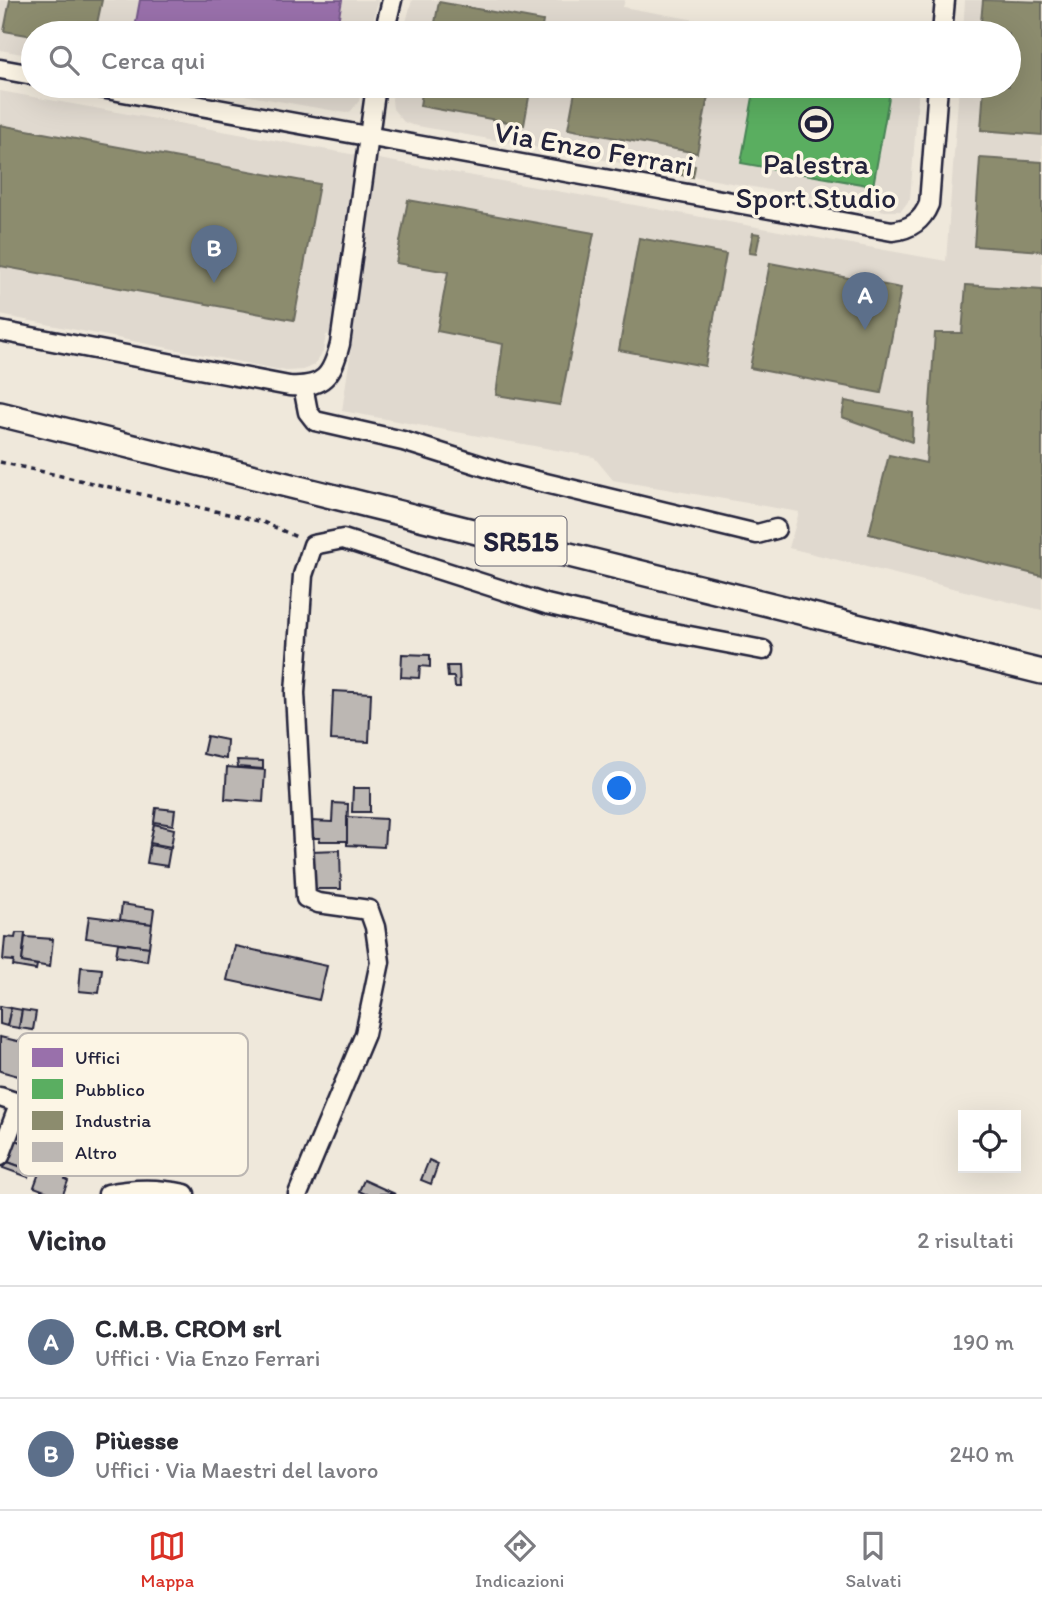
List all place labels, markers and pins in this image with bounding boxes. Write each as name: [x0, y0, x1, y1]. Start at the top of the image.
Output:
sports icon: Palestra Sport Studio: [797, 105, 835, 143]
place label: Palestra Sport Studio: [736, 145, 896, 216]
pin: B: [191, 225, 237, 283]
pin: A: [842, 272, 888, 330]

